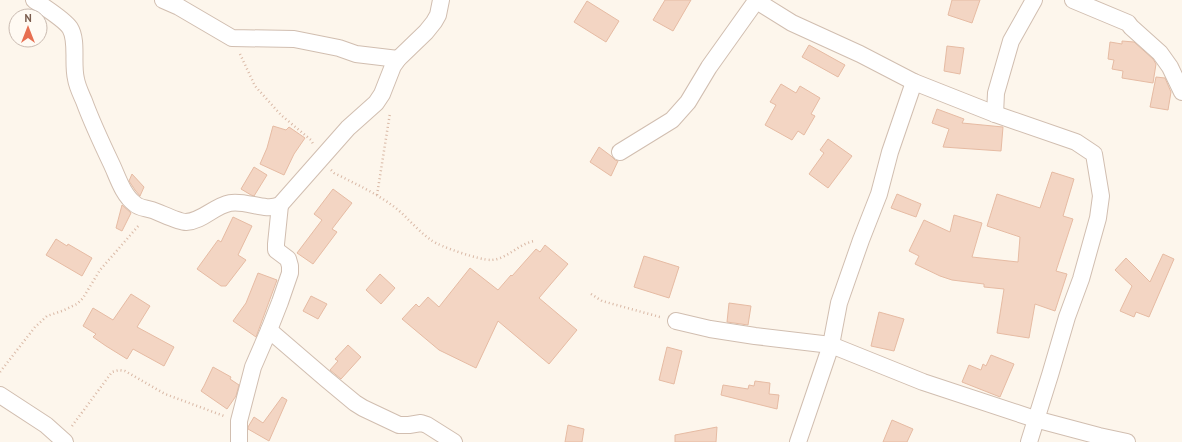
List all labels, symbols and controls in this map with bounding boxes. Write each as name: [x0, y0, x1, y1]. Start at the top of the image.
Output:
north arrow: [8, 8, 48, 48]
text: N: [24, 11, 32, 25]

